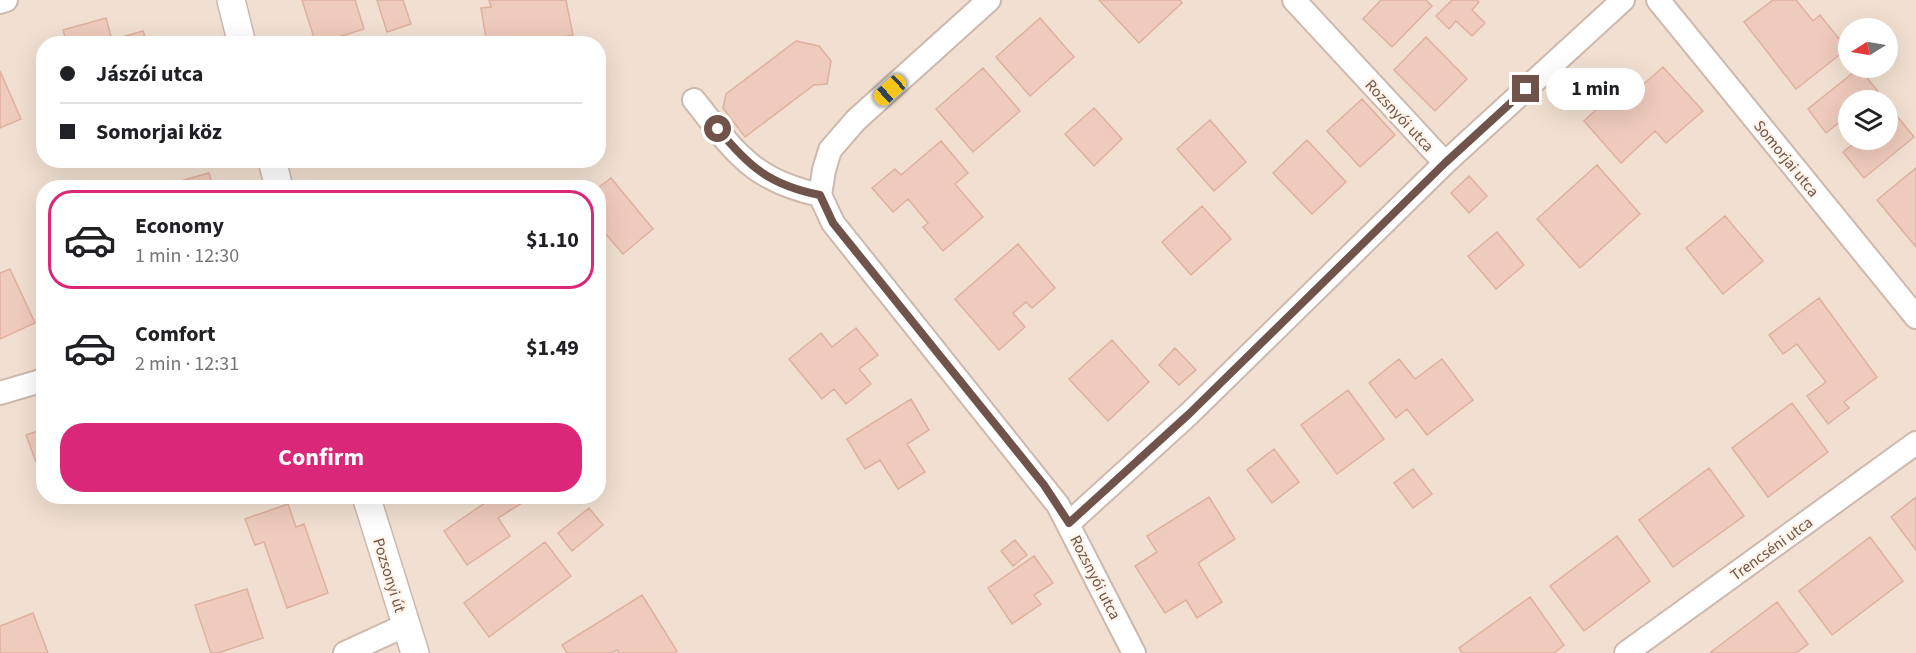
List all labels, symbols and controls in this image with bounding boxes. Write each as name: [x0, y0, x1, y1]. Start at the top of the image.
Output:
north arrow: [1838, 18, 1898, 78]
map controls: [1838, 18, 1898, 150]
text: Jászói utca: [96, 58, 203, 90]
callout: 1 min: [1547, 68, 1646, 110]
car: [871, 71, 909, 109]
street label: Rozsnyói utca: [1360, 75, 1439, 157]
route end: [1512, 75, 1539, 102]
text: 1 min: [1571, 75, 1620, 103]
button: layers: [1838, 90, 1898, 150]
route start: [704, 115, 731, 142]
text: Somorjai köz: [96, 116, 222, 148]
street label: Somorjai utca: [1748, 116, 1824, 202]
text: Economy: [135, 210, 224, 242]
icon: car: [63, 213, 117, 267]
text: $1.10: [526, 224, 579, 256]
text: 1 min · 12:30: [135, 242, 239, 270]
text: Comfort: [135, 318, 216, 350]
icon: car: [63, 321, 117, 375]
text: $1.49: [526, 332, 579, 364]
text: 2 min · 12:31: [135, 350, 239, 378]
button: Confirm: [60, 423, 582, 492]
street label: Trencséni utca: [1726, 511, 1817, 586]
street label: Rozsnyói utca: [1064, 531, 1126, 623]
street label: Pozsonyi út: [367, 535, 411, 616]

